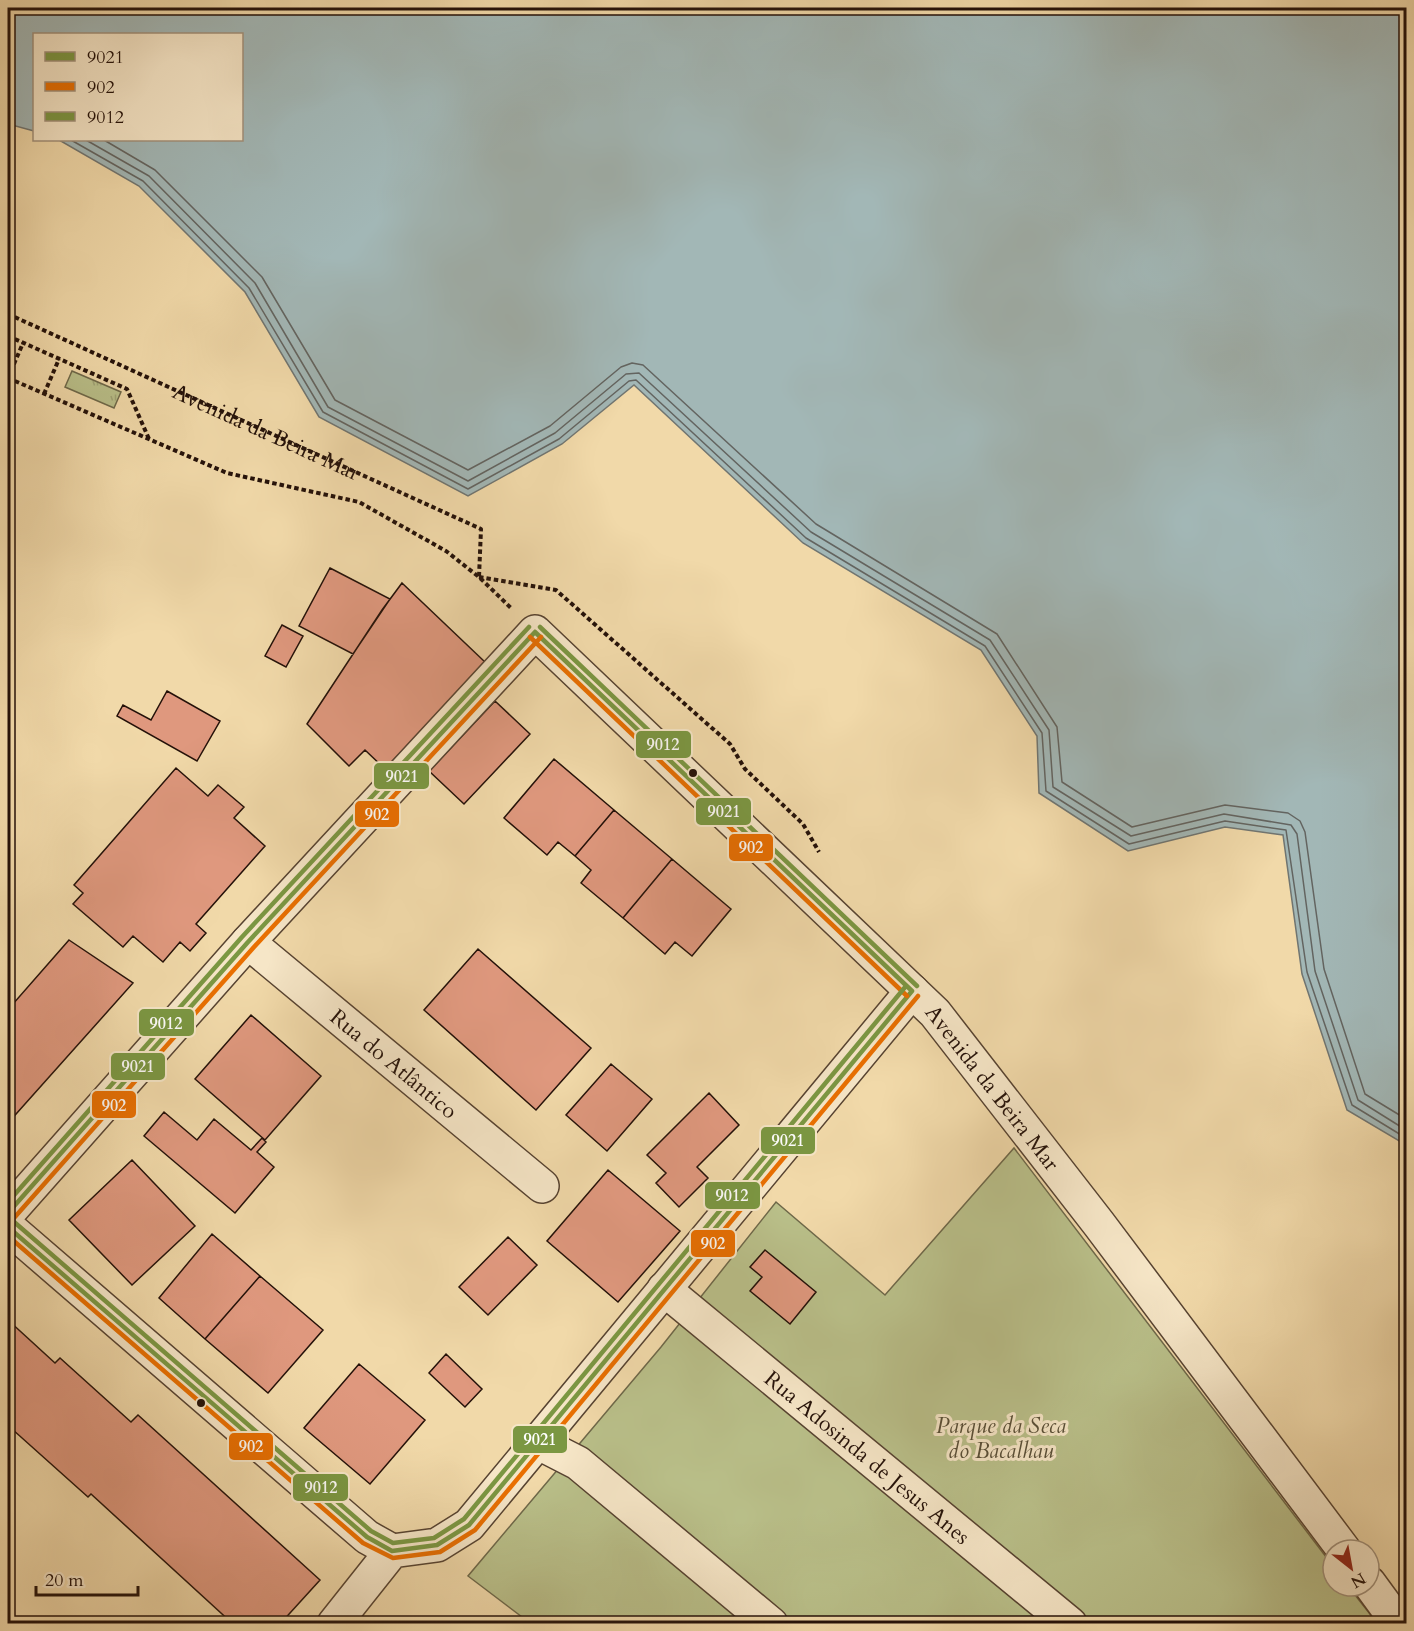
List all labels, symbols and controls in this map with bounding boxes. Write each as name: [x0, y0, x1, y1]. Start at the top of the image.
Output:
legend: [33, 33, 243, 141]
text: 9021: [87, 45, 124, 70]
text: 902: [87, 75, 115, 100]
text: 9012: [87, 105, 124, 130]
street label: Avenida da Beira Mar: [168, 377, 365, 488]
line badge: 9012: [635, 730, 692, 759]
text: 9012: [647, 734, 679, 756]
line badge: 9021: [373, 762, 430, 790]
text: 9021: [386, 766, 418, 788]
unlabelled marker: [687, 767, 699, 779]
line badge: 9021: [695, 797, 752, 826]
line badge: 902: [354, 800, 400, 828]
text: 9021: [708, 801, 740, 823]
text: 902: [365, 804, 389, 826]
line badge: 902: [728, 833, 774, 862]
text: 902: [739, 837, 763, 859]
street label: Avenida da Beira Mar: [918, 999, 1067, 1178]
street label: Rua do Atlântico: [323, 1002, 464, 1126]
line badge: 9012: [138, 1008, 195, 1037]
text: 9012: [150, 1013, 182, 1035]
line badge: 9021: [110, 1052, 166, 1081]
text: 9021: [122, 1056, 154, 1078]
line badge: 902: [91, 1090, 137, 1119]
text: 902: [102, 1095, 126, 1117]
line badge: 9021: [760, 1126, 816, 1155]
text: 9021: [772, 1130, 804, 1152]
line badge: 9012: [704, 1181, 761, 1210]
text: 9012: [716, 1185, 748, 1207]
line badge: 902: [690, 1229, 736, 1258]
text: 902: [701, 1233, 725, 1255]
street label: Rua Adosinda de Jesus Anes: [758, 1364, 976, 1552]
unlabelled marker: [195, 1397, 207, 1409]
park label: Parque da Seca do Bacalhau: [936, 1411, 1066, 1466]
line badge: 9021: [512, 1425, 568, 1454]
text: 9021: [524, 1429, 556, 1451]
line badge: 902: [228, 1432, 274, 1461]
text: 902: [239, 1436, 263, 1458]
line badge: 9012: [292, 1473, 349, 1502]
text: 9012: [305, 1477, 337, 1499]
north arrow: [1321, 1538, 1381, 1598]
scale bar: [36, 1559, 138, 1597]
text: N: [1346, 1567, 1370, 1593]
text: 20 m: [45, 1568, 84, 1593]

